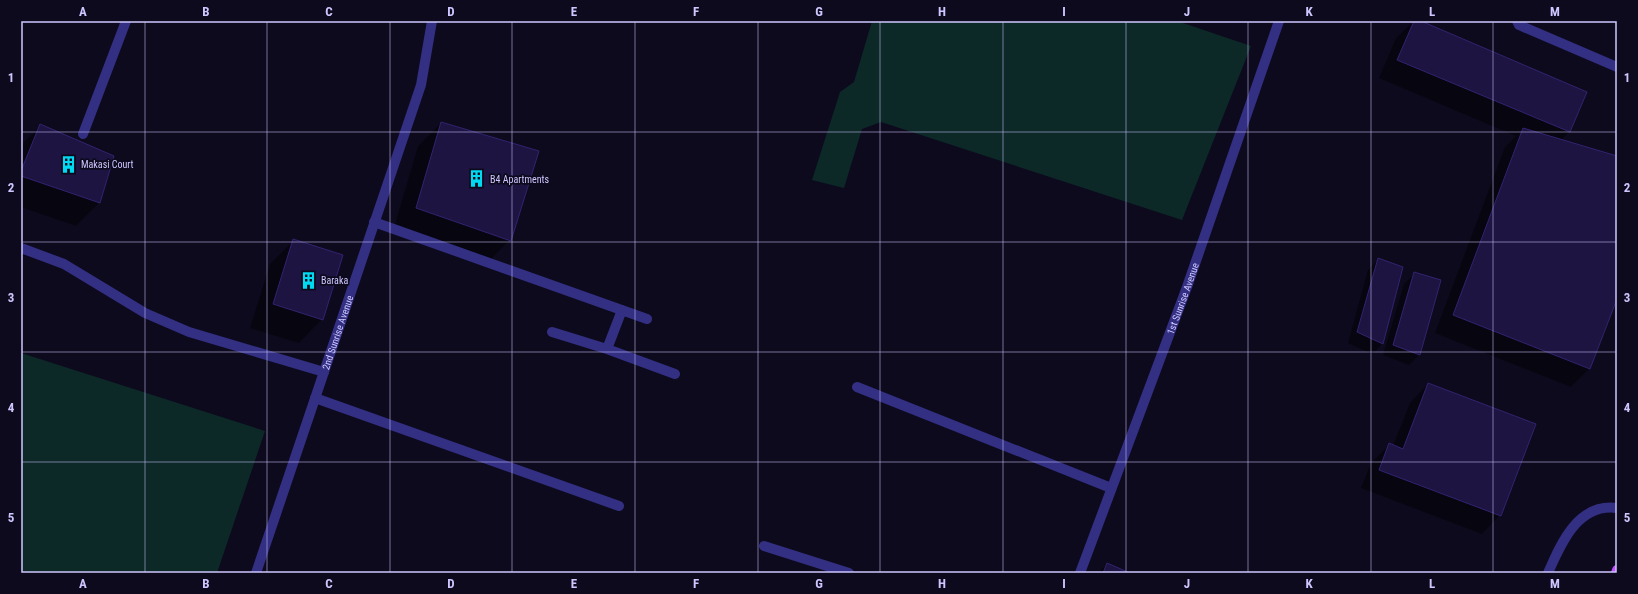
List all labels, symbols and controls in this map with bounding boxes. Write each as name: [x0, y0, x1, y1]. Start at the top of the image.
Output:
text: A: [79, 4, 87, 19]
text: B: [202, 4, 210, 19]
text: C: [325, 4, 333, 19]
text: D: [447, 4, 455, 19]
text: E: [571, 4, 578, 19]
text: F: [693, 4, 699, 19]
text: G: [815, 4, 823, 19]
text: H: [938, 4, 946, 19]
text: I: [1062, 4, 1066, 19]
text: J: [1184, 4, 1190, 19]
text: K: [1305, 4, 1313, 19]
text: L: [1429, 4, 1435, 19]
text: M: [1550, 4, 1560, 19]
text: 1: [8, 70, 14, 85]
text: 1: [1624, 70, 1630, 85]
building icon: Makasi Court: [58, 154, 78, 174]
place label: Makasi Court: [81, 159, 134, 170]
building icon: B4 Apartments: [467, 169, 487, 189]
place label: B4 Apartments: [490, 174, 549, 185]
text: 2: [8, 180, 15, 195]
text: 2: [1624, 180, 1631, 195]
street label: 1st Sunrise Avenue: [1164, 261, 1201, 336]
building icon: Baraka: [298, 270, 318, 290]
place label: Baraka: [321, 275, 348, 286]
text: 3: [8, 290, 14, 305]
text: 3: [1624, 290, 1630, 305]
street label: 2nd Sunrise Avenue: [320, 294, 355, 371]
text: 4: [8, 400, 15, 415]
text: 4: [1624, 400, 1631, 415]
text: 5: [8, 510, 15, 525]
text: 5: [1624, 510, 1631, 525]
text: A: [79, 576, 87, 591]
text: B: [202, 576, 210, 591]
text: C: [325, 576, 333, 591]
text: D: [447, 576, 455, 591]
text: E: [571, 576, 578, 591]
text: F: [693, 576, 699, 591]
text: G: [815, 576, 823, 591]
text: H: [938, 576, 946, 591]
text: I: [1062, 576, 1066, 591]
text: J: [1184, 576, 1190, 591]
text: K: [1305, 576, 1313, 591]
text: L: [1429, 576, 1435, 591]
text: M: [1550, 576, 1560, 591]

